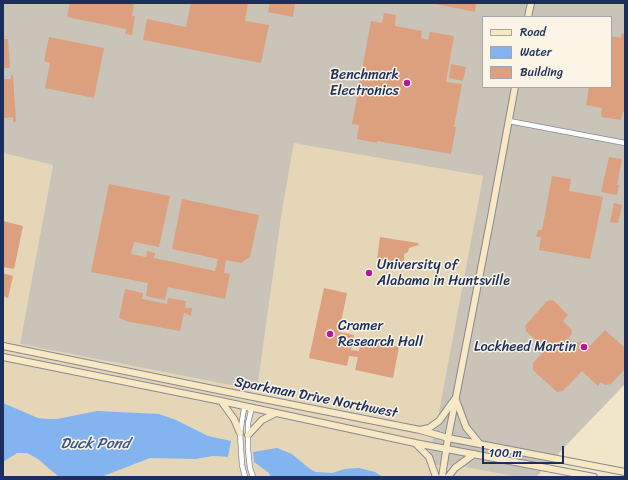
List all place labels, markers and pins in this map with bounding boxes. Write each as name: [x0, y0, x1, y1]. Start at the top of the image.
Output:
place label: Benchmark Electronics: [330, 67, 399, 100]
marker: Benchmark Electronics: [402, 78, 412, 88]
place label: University of Alabama in Huntsville: [377, 257, 510, 290]
marker: University of Alabama in Huntsville: [364, 268, 374, 278]
place label: Cramer Research Hall: [338, 318, 423, 350]
marker: Cramer Research Hall: [325, 329, 335, 339]
place label: Lockheed Martin: [474, 339, 576, 355]
marker: Lockheed Martin: [579, 342, 589, 352]

